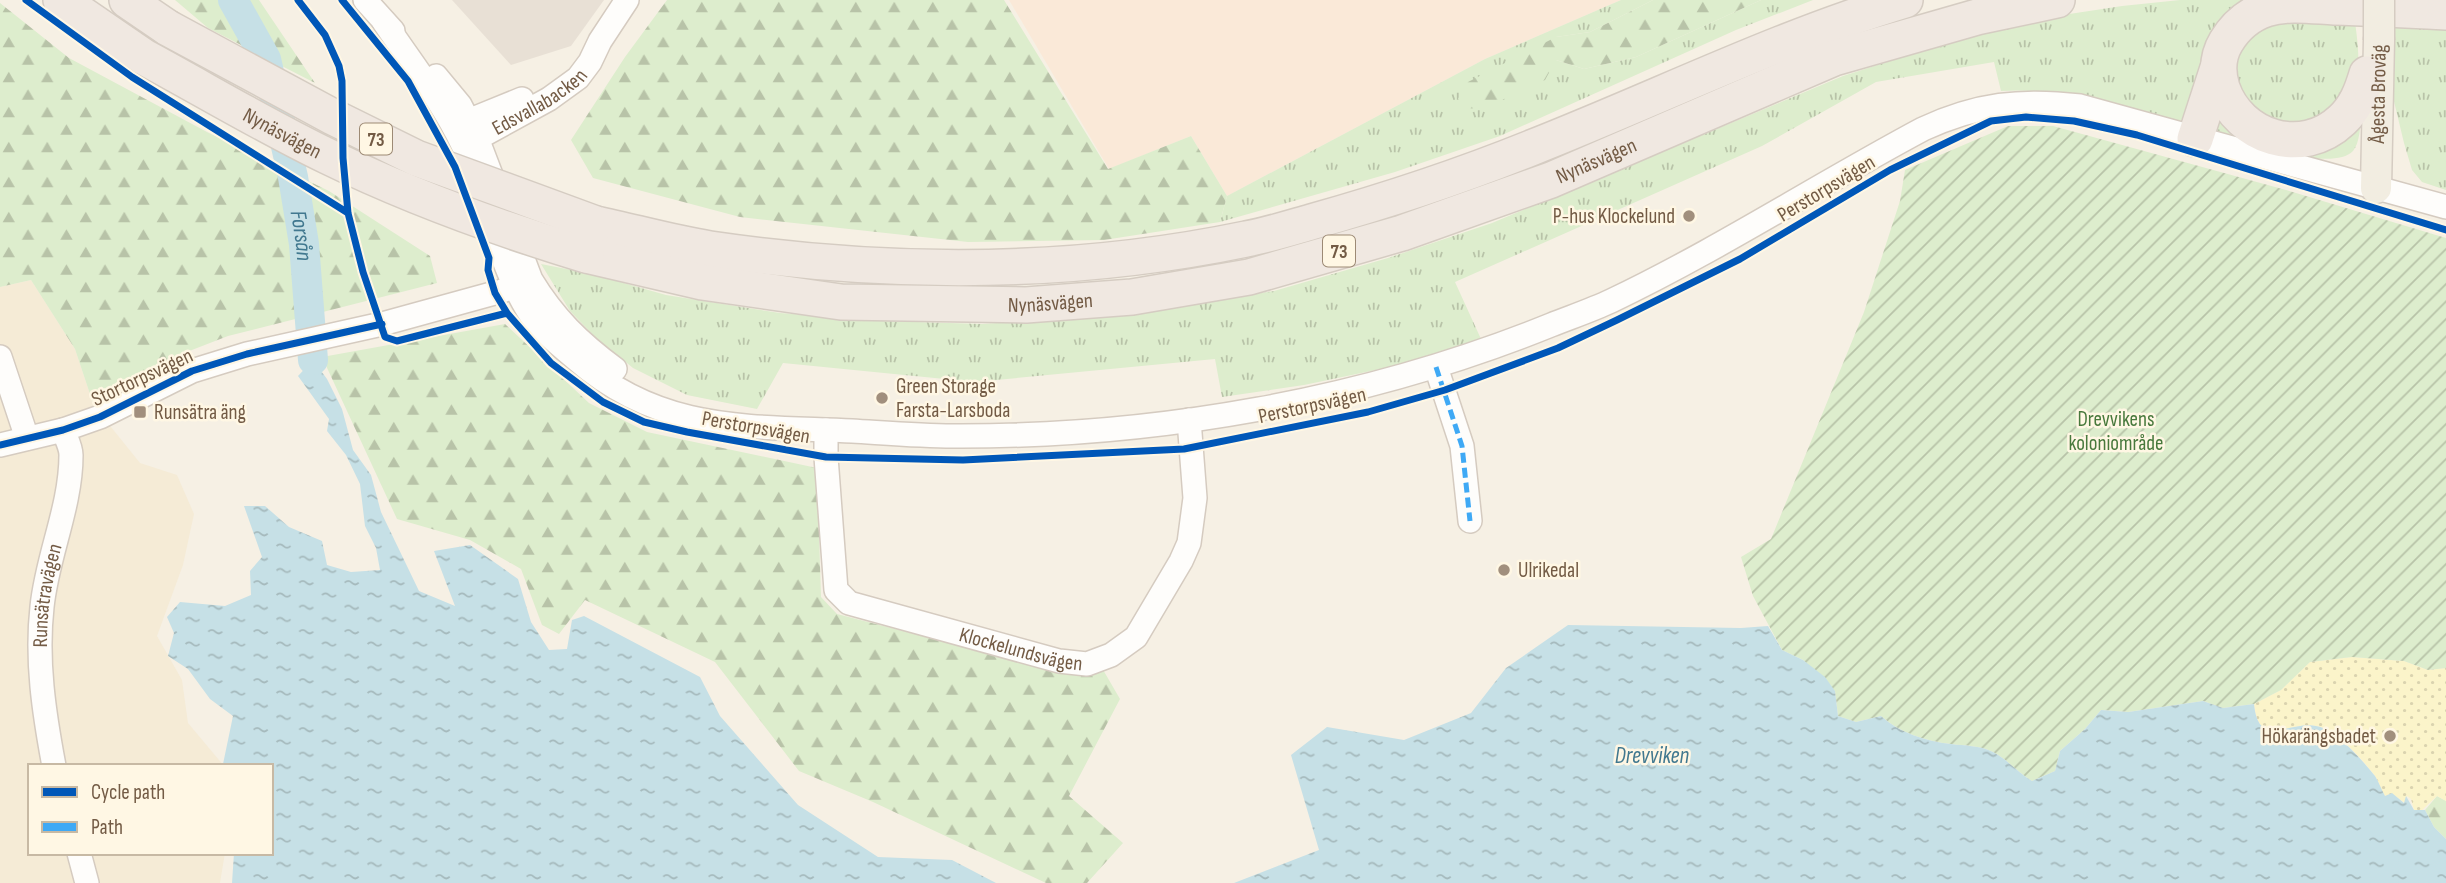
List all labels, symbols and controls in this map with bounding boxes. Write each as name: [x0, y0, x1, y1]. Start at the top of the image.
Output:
street label: Ågesta Broväg: [2365, 44, 2392, 145]
street label: Edsvallabacken: [488, 64, 593, 141]
street label: Nynäsvägen: [239, 103, 326, 164]
road number: 73: [360, 124, 392, 154]
street label: Nynäsvägen: [1552, 133, 1640, 189]
street label: Perstorpsvägen: [1773, 150, 1880, 227]
place label: P-hus Klockelund: [1553, 204, 1675, 229]
water label: Forsån: [284, 208, 318, 262]
marker: P-hus Klockelund: [1681, 208, 1697, 224]
road number: 73: [1323, 235, 1355, 266]
street label: Nynäsvägen: [1008, 288, 1094, 318]
street label: Stortorpsvägen: [88, 343, 197, 412]
place label: Green Storage Farsta-Larsboda: [896, 374, 1010, 423]
street label: Perstorpsvägen: [1256, 382, 1368, 429]
marker: Green Storage Farsta-Larsboda: [874, 390, 890, 406]
place label: Runsätra äng: [154, 400, 246, 425]
marker: Runsätra äng: [132, 404, 148, 420]
street label: Perstorpsvägen: [700, 406, 812, 449]
park label: Drevvikens koloniområde: [2068, 407, 2164, 456]
street label: Runsätravägen: [28, 541, 68, 647]
place label: Ulrikedal: [1518, 558, 1579, 583]
marker: Ulrikedal: [1496, 562, 1512, 578]
street label: Klockelundsvägen: [956, 622, 1084, 676]
place label: Hökarängsbadet: [2262, 724, 2376, 749]
marker: Hökarängsbadet: [2382, 728, 2398, 744]
water label: Drevviken: [1615, 742, 1690, 770]
legend: [28, 764, 273, 855]
text: Cycle path: [91, 780, 165, 805]
text: Path: [91, 815, 123, 840]

